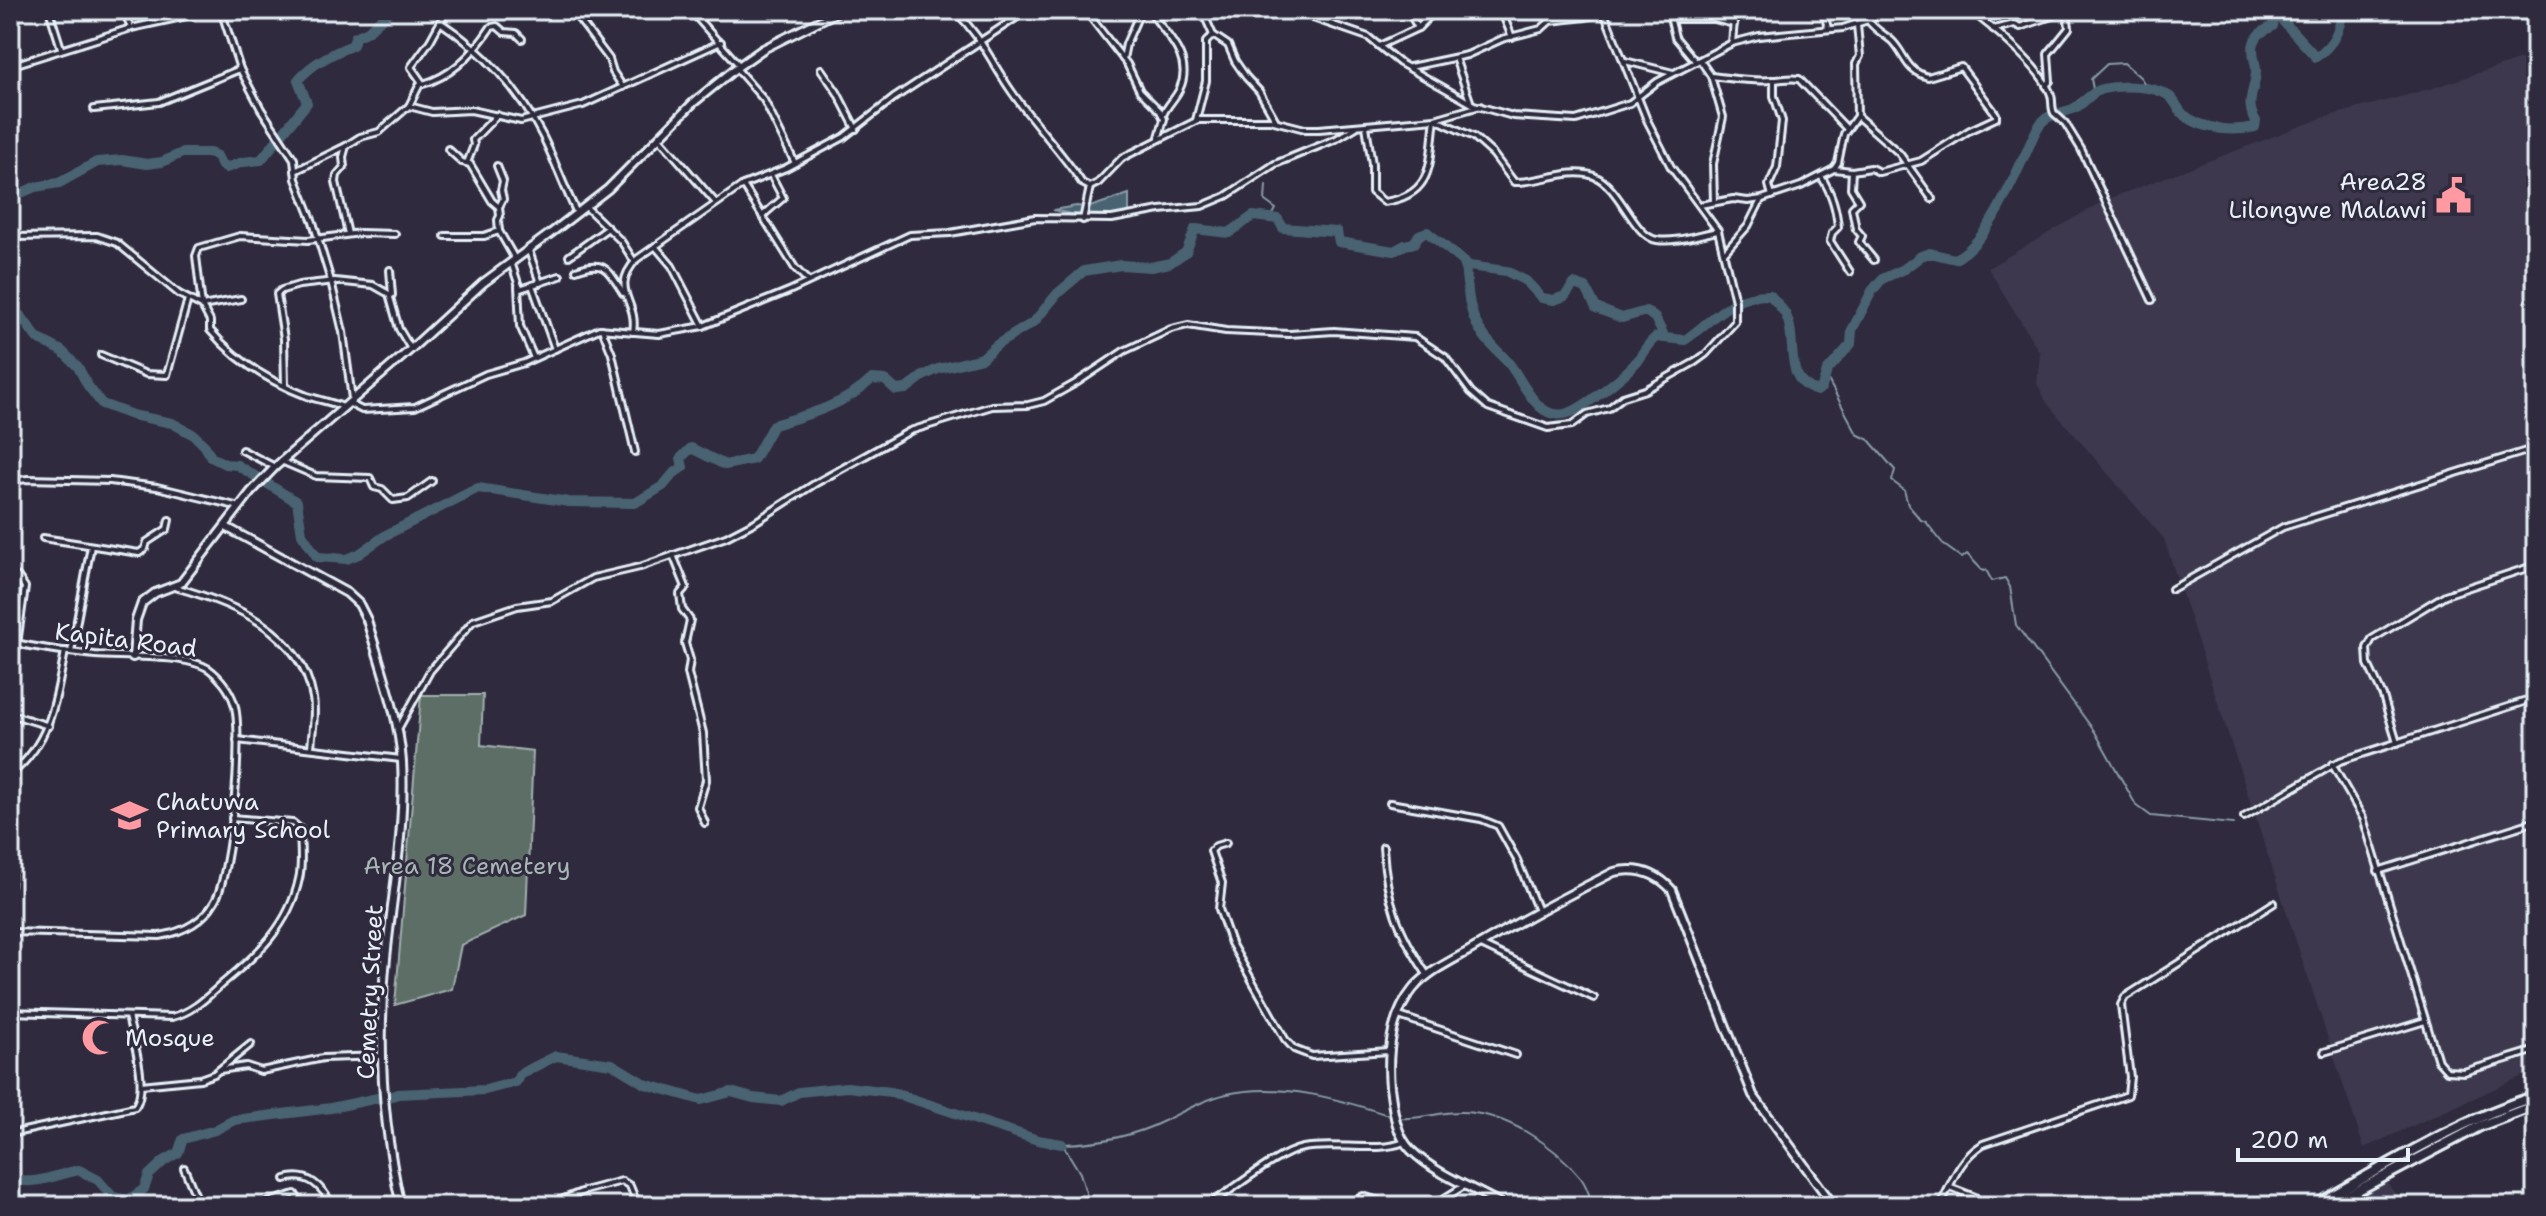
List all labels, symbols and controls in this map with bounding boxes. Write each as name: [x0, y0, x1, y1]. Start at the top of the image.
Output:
place label: Area28 Lilongwe Malawi: [2228, 166, 2427, 226]
public building icon: Area28 Lilongwe Malawi: [2434, 177, 2472, 215]
street label: Kapita Road: [53, 615, 199, 665]
place label: Chatuwa Primary School: [156, 786, 331, 846]
school or university icon: Chatuwa Primary School: [111, 797, 149, 835]
park label: Area 18 Cemetery: [363, 850, 571, 882]
street label: Cemetry Street: [349, 904, 391, 1080]
mosque icon: Mosque: [80, 1019, 118, 1057]
place label: Mosque: [125, 1022, 215, 1054]
scale bar: [2238, 1112, 2408, 1162]
text: 200 m: [2250, 1124, 2328, 1156]

